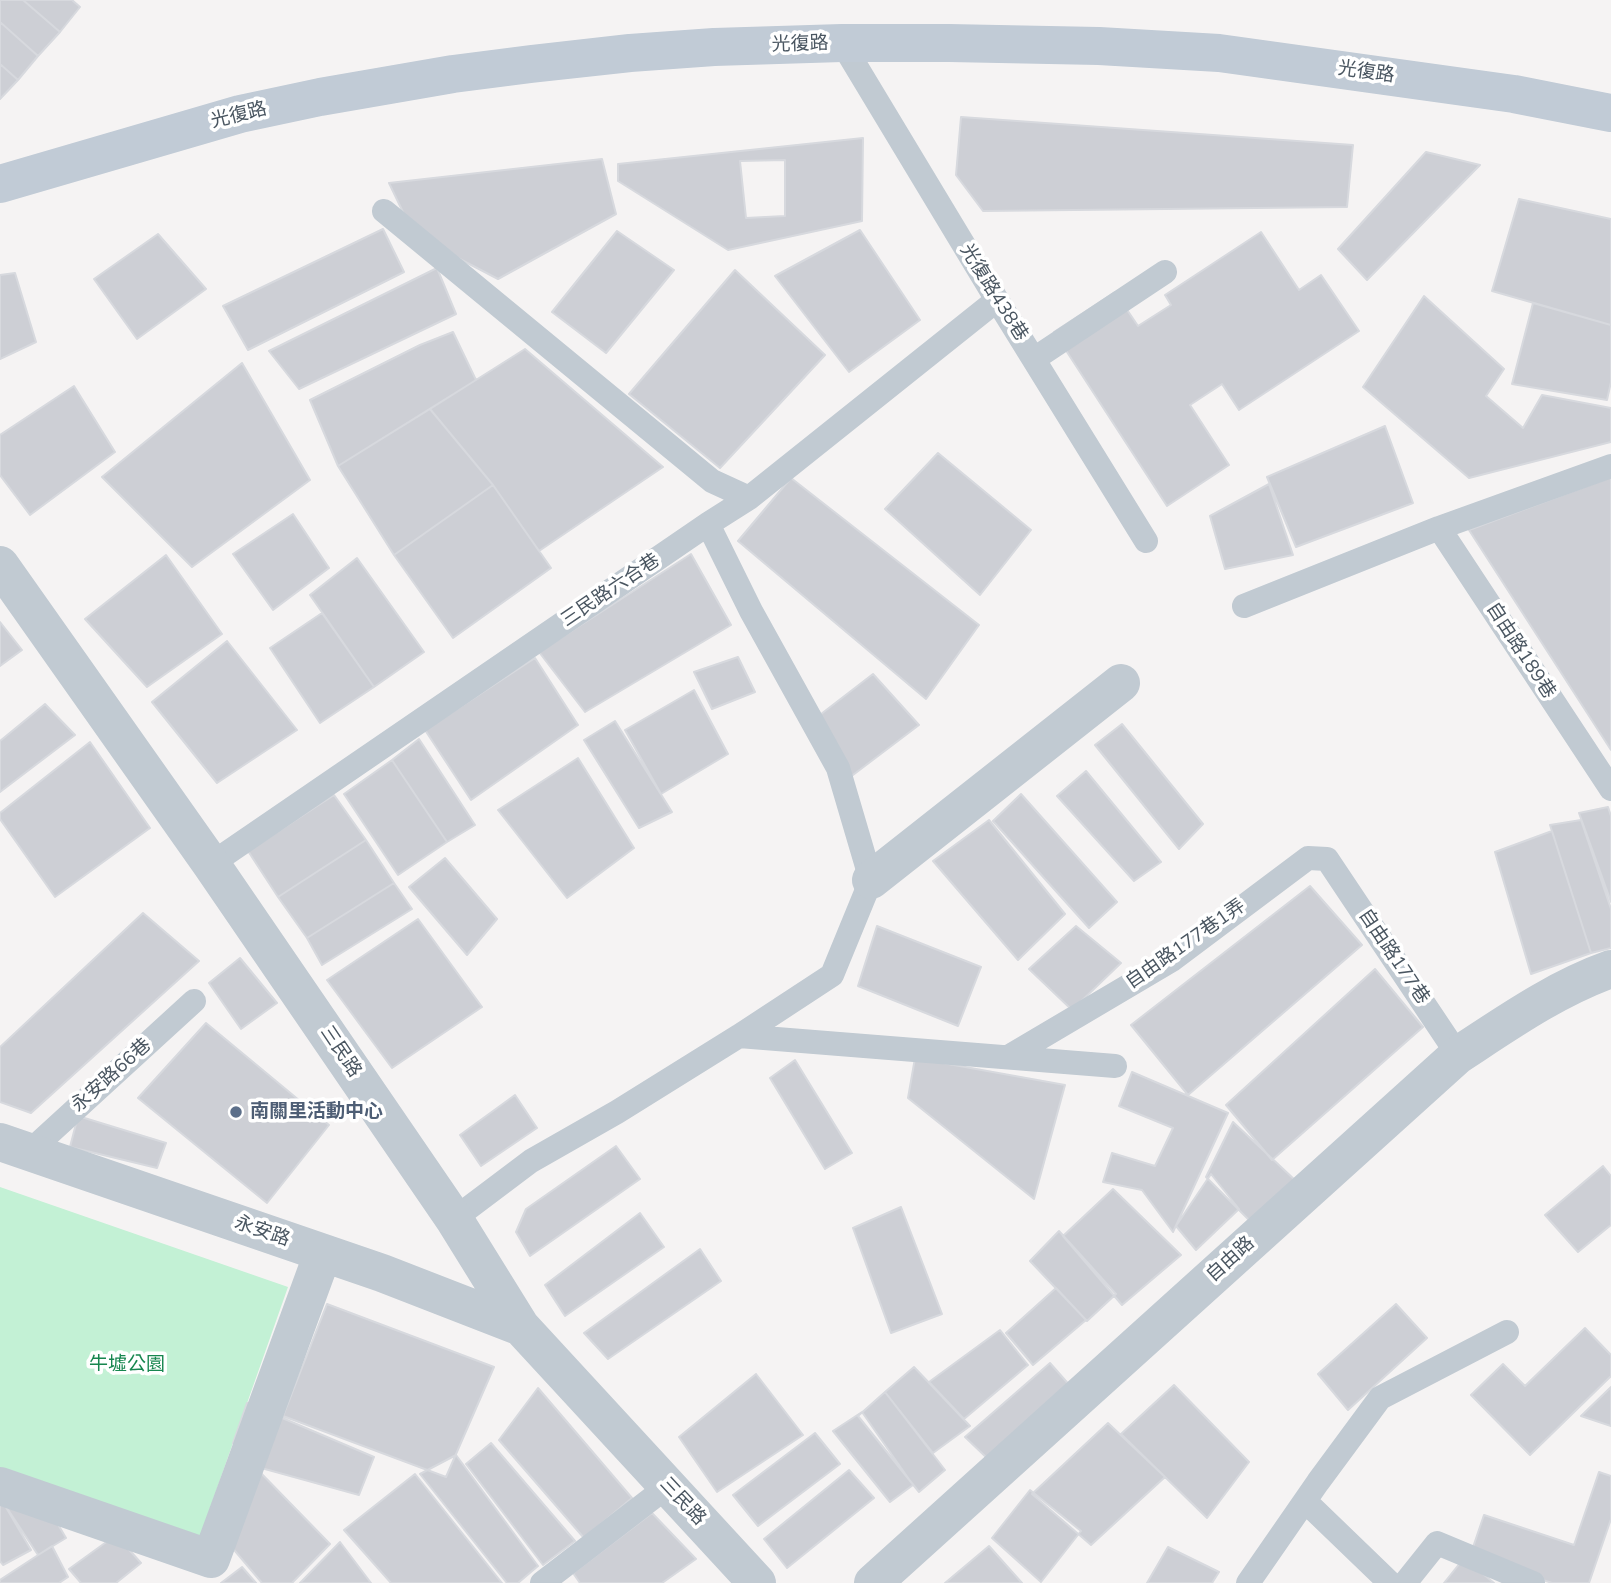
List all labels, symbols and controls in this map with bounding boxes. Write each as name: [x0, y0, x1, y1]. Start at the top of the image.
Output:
street label: 光復路: [771, 33, 829, 57]
street label: 光復路: [1336, 58, 1396, 88]
street label: 光復路: [209, 98, 269, 134]
street label: 光復路438巷: [954, 240, 1032, 346]
street label: 三民路六合巷: [557, 550, 665, 632]
street label: 自由路189巷: [1480, 599, 1560, 703]
street label: 自由路177巷1弄: [1122, 895, 1250, 995]
street label: 自由路177巷: [1353, 905, 1433, 1009]
street label: 三民路: [315, 1022, 365, 1082]
street label: 永安路66巷: [68, 1034, 156, 1118]
place label: 南關里活動中心: [250, 1101, 383, 1123]
marker: 南關里活動中心: [228, 1104, 244, 1120]
street label: 永安路: [231, 1212, 293, 1252]
street label: 自由路: [1202, 1232, 1260, 1288]
park label: 牛墟公園: [89, 1354, 165, 1376]
street label: 三民路: [654, 1473, 710, 1531]

